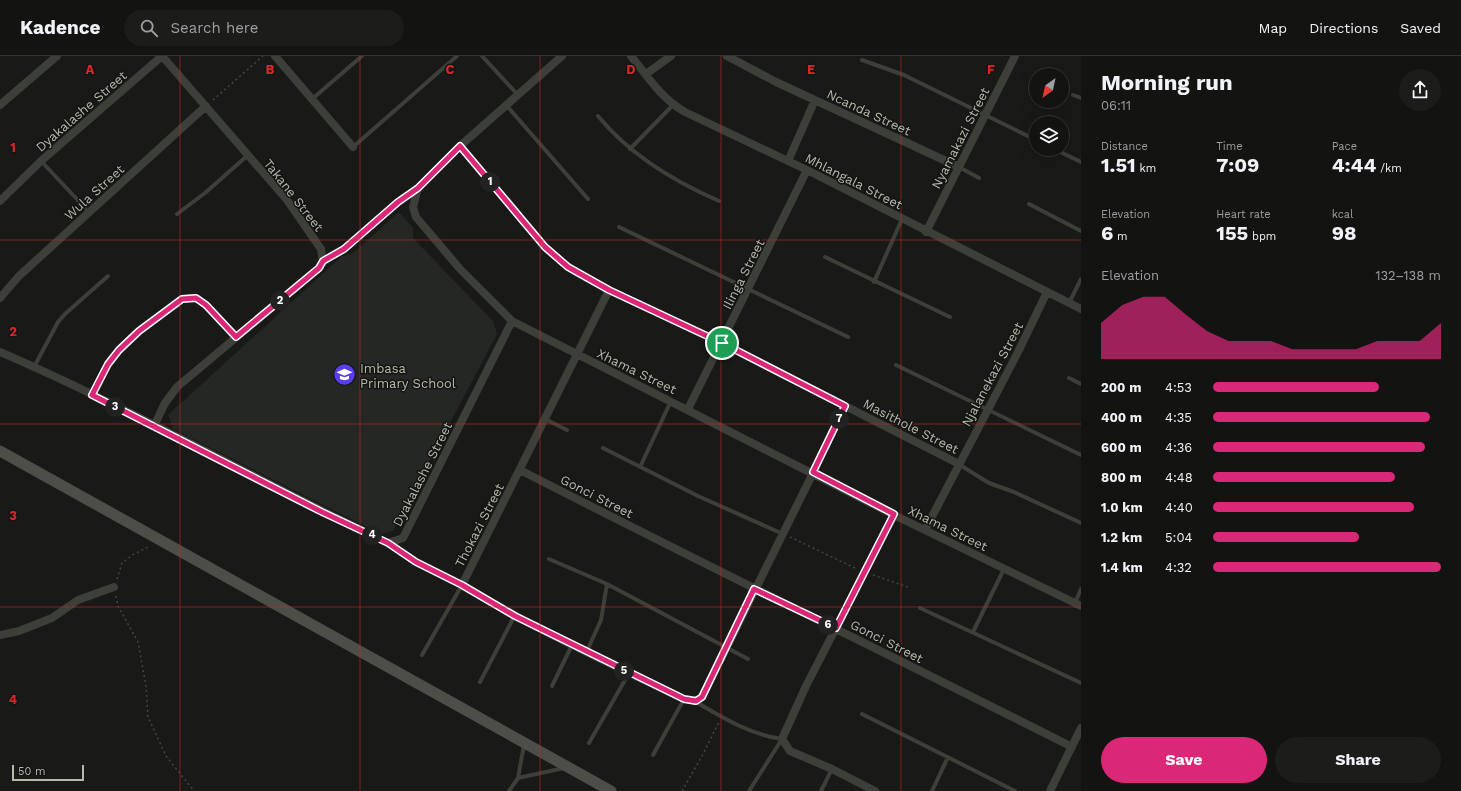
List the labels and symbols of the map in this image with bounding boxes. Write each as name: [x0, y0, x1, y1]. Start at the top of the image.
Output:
text: A: [86, 62, 95, 77]
text: B: [266, 62, 275, 77]
text: C: [446, 62, 455, 77]
text: D: [626, 62, 636, 77]
text: E: [807, 62, 815, 77]
text: F: [987, 62, 995, 77]
street label: Dyakalashe Street: [33, 68, 130, 155]
north arrow: [1029, 68, 1069, 108]
street label: Nyamakazi Street: [928, 85, 993, 191]
street label: Ncanda Street: [824, 86, 914, 139]
text: 1: [10, 140, 16, 155]
street label: Mhlangala Street: [803, 150, 905, 213]
street label: Takane Street: [261, 156, 327, 235]
street label: Wula Street: [61, 161, 128, 223]
pin: 1: [480, 172, 500, 192]
street label: Ilinga Street: [719, 236, 768, 312]
pin: 2: [270, 291, 290, 311]
street label: Njalanekazi Street: [959, 319, 1027, 429]
text: 2: [9, 324, 17, 339]
pin: [705, 326, 739, 360]
street label: Xhama Street: [595, 346, 679, 397]
place label: Imbasa Primary School: [360, 361, 456, 391]
school or university icon: Imbasa Primary School: [331, 362, 357, 388]
street label: Masithole Street: [861, 396, 961, 457]
pin: 3: [105, 397, 125, 417]
pin: 7: [829, 409, 849, 429]
street label: Dyakalashe Street: [390, 419, 456, 529]
street label: Gonci Street: [558, 472, 636, 521]
street label: Thokazi Street: [452, 480, 507, 570]
street label: Xhama Street: [906, 503, 990, 554]
text: 3: [9, 508, 17, 523]
pin: 4: [362, 525, 382, 545]
pin: 6: [818, 615, 838, 635]
street label: Gonci Street: [848, 617, 926, 666]
pin: 5: [614, 661, 634, 681]
text: 4: [9, 692, 18, 707]
scale bar: [12, 763, 84, 782]

